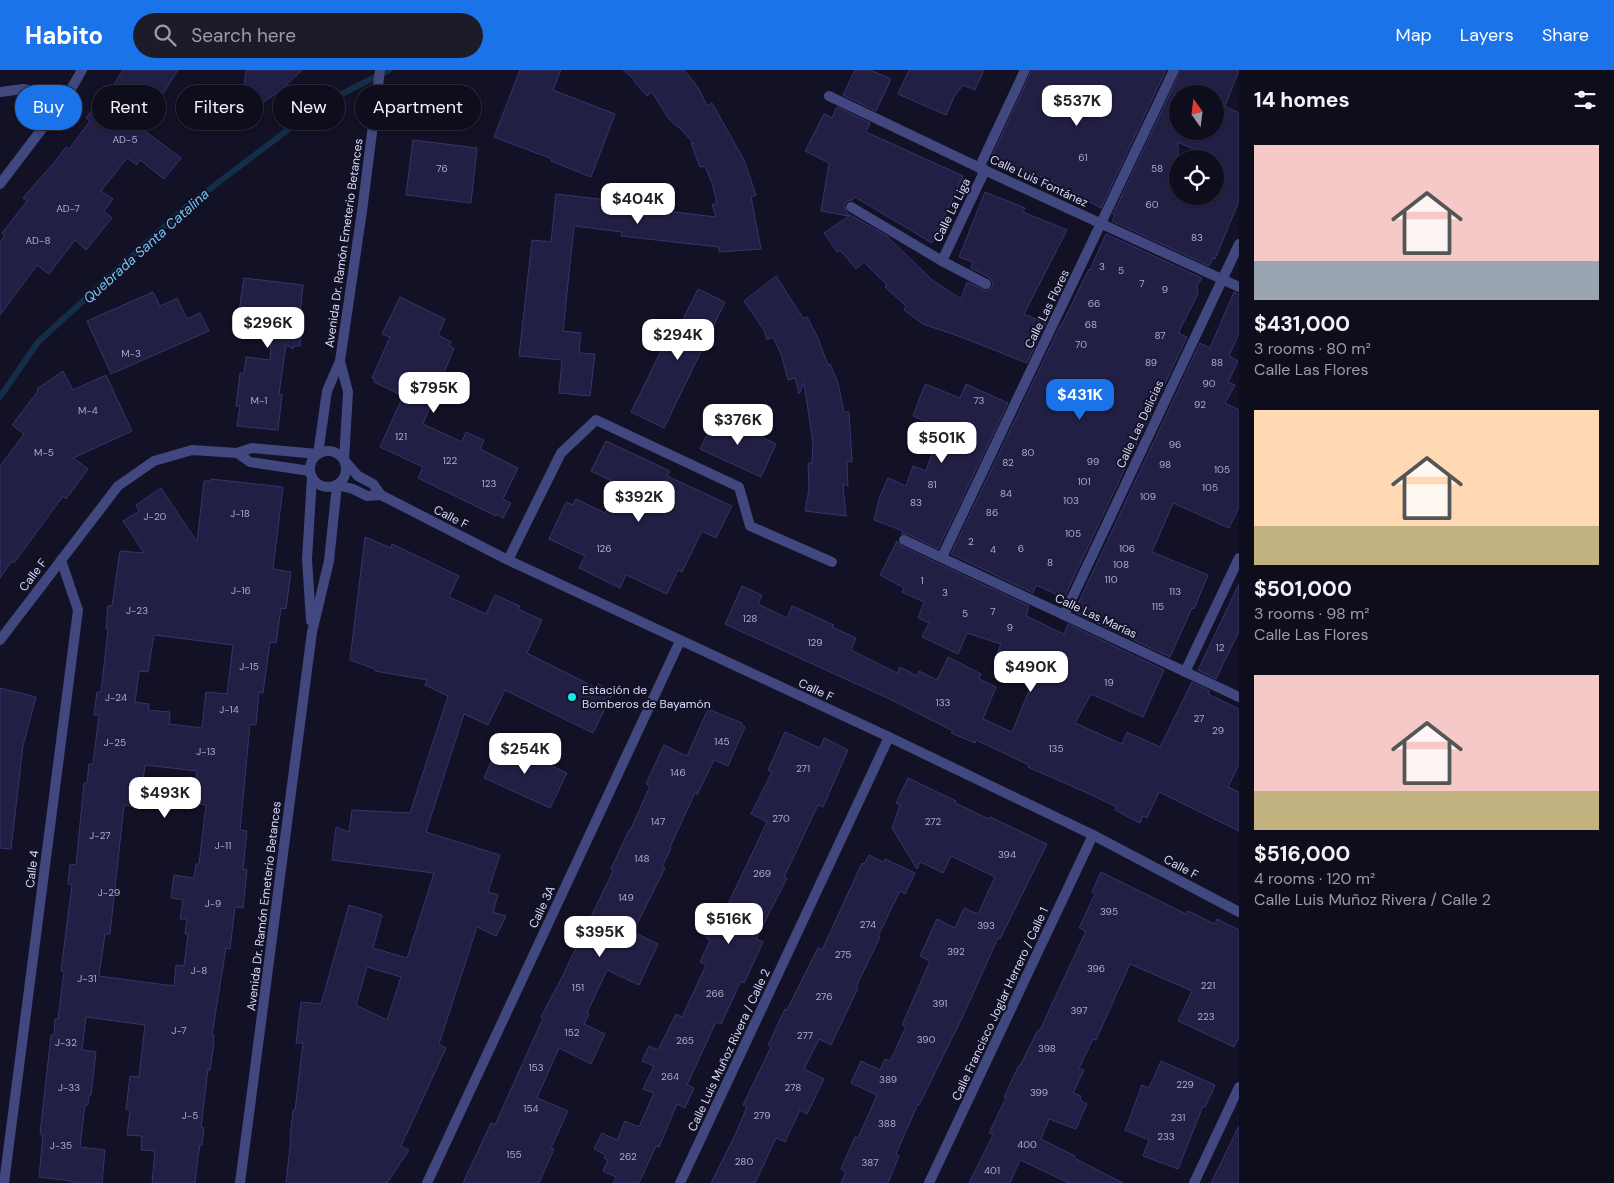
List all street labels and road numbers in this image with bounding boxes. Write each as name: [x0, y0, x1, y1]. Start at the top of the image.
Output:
street label: Avenida Dr. Ramón Emeterio Betances: [321, 137, 367, 349]
street label: Calle Luis Fontánez: [987, 151, 1091, 211]
street label: Calle La Liga: [930, 175, 974, 245]
street label: Calle Las Flores: [1021, 267, 1073, 351]
street label: Calle Las Delicias: [1113, 377, 1167, 471]
street label: Calle F: [431, 501, 472, 533]
street label: Calle F: [16, 555, 51, 595]
street label: Calle Las Marías: [1052, 590, 1140, 642]
street label: Calle F: [796, 675, 837, 705]
street label: Avenida Dr. Ramón Emeterio Betances: [243, 800, 285, 1012]
street label: Calle 4: [22, 849, 42, 889]
street label: Calle F: [1161, 851, 1202, 883]
street label: Calle 3A: [525, 883, 559, 931]
street label: Calle Francisco Joglar Herrero / Calle 1: [948, 905, 1052, 1103]
street label: Calle Luis Muñoz Rivera / Calle 2: [684, 966, 774, 1134]

